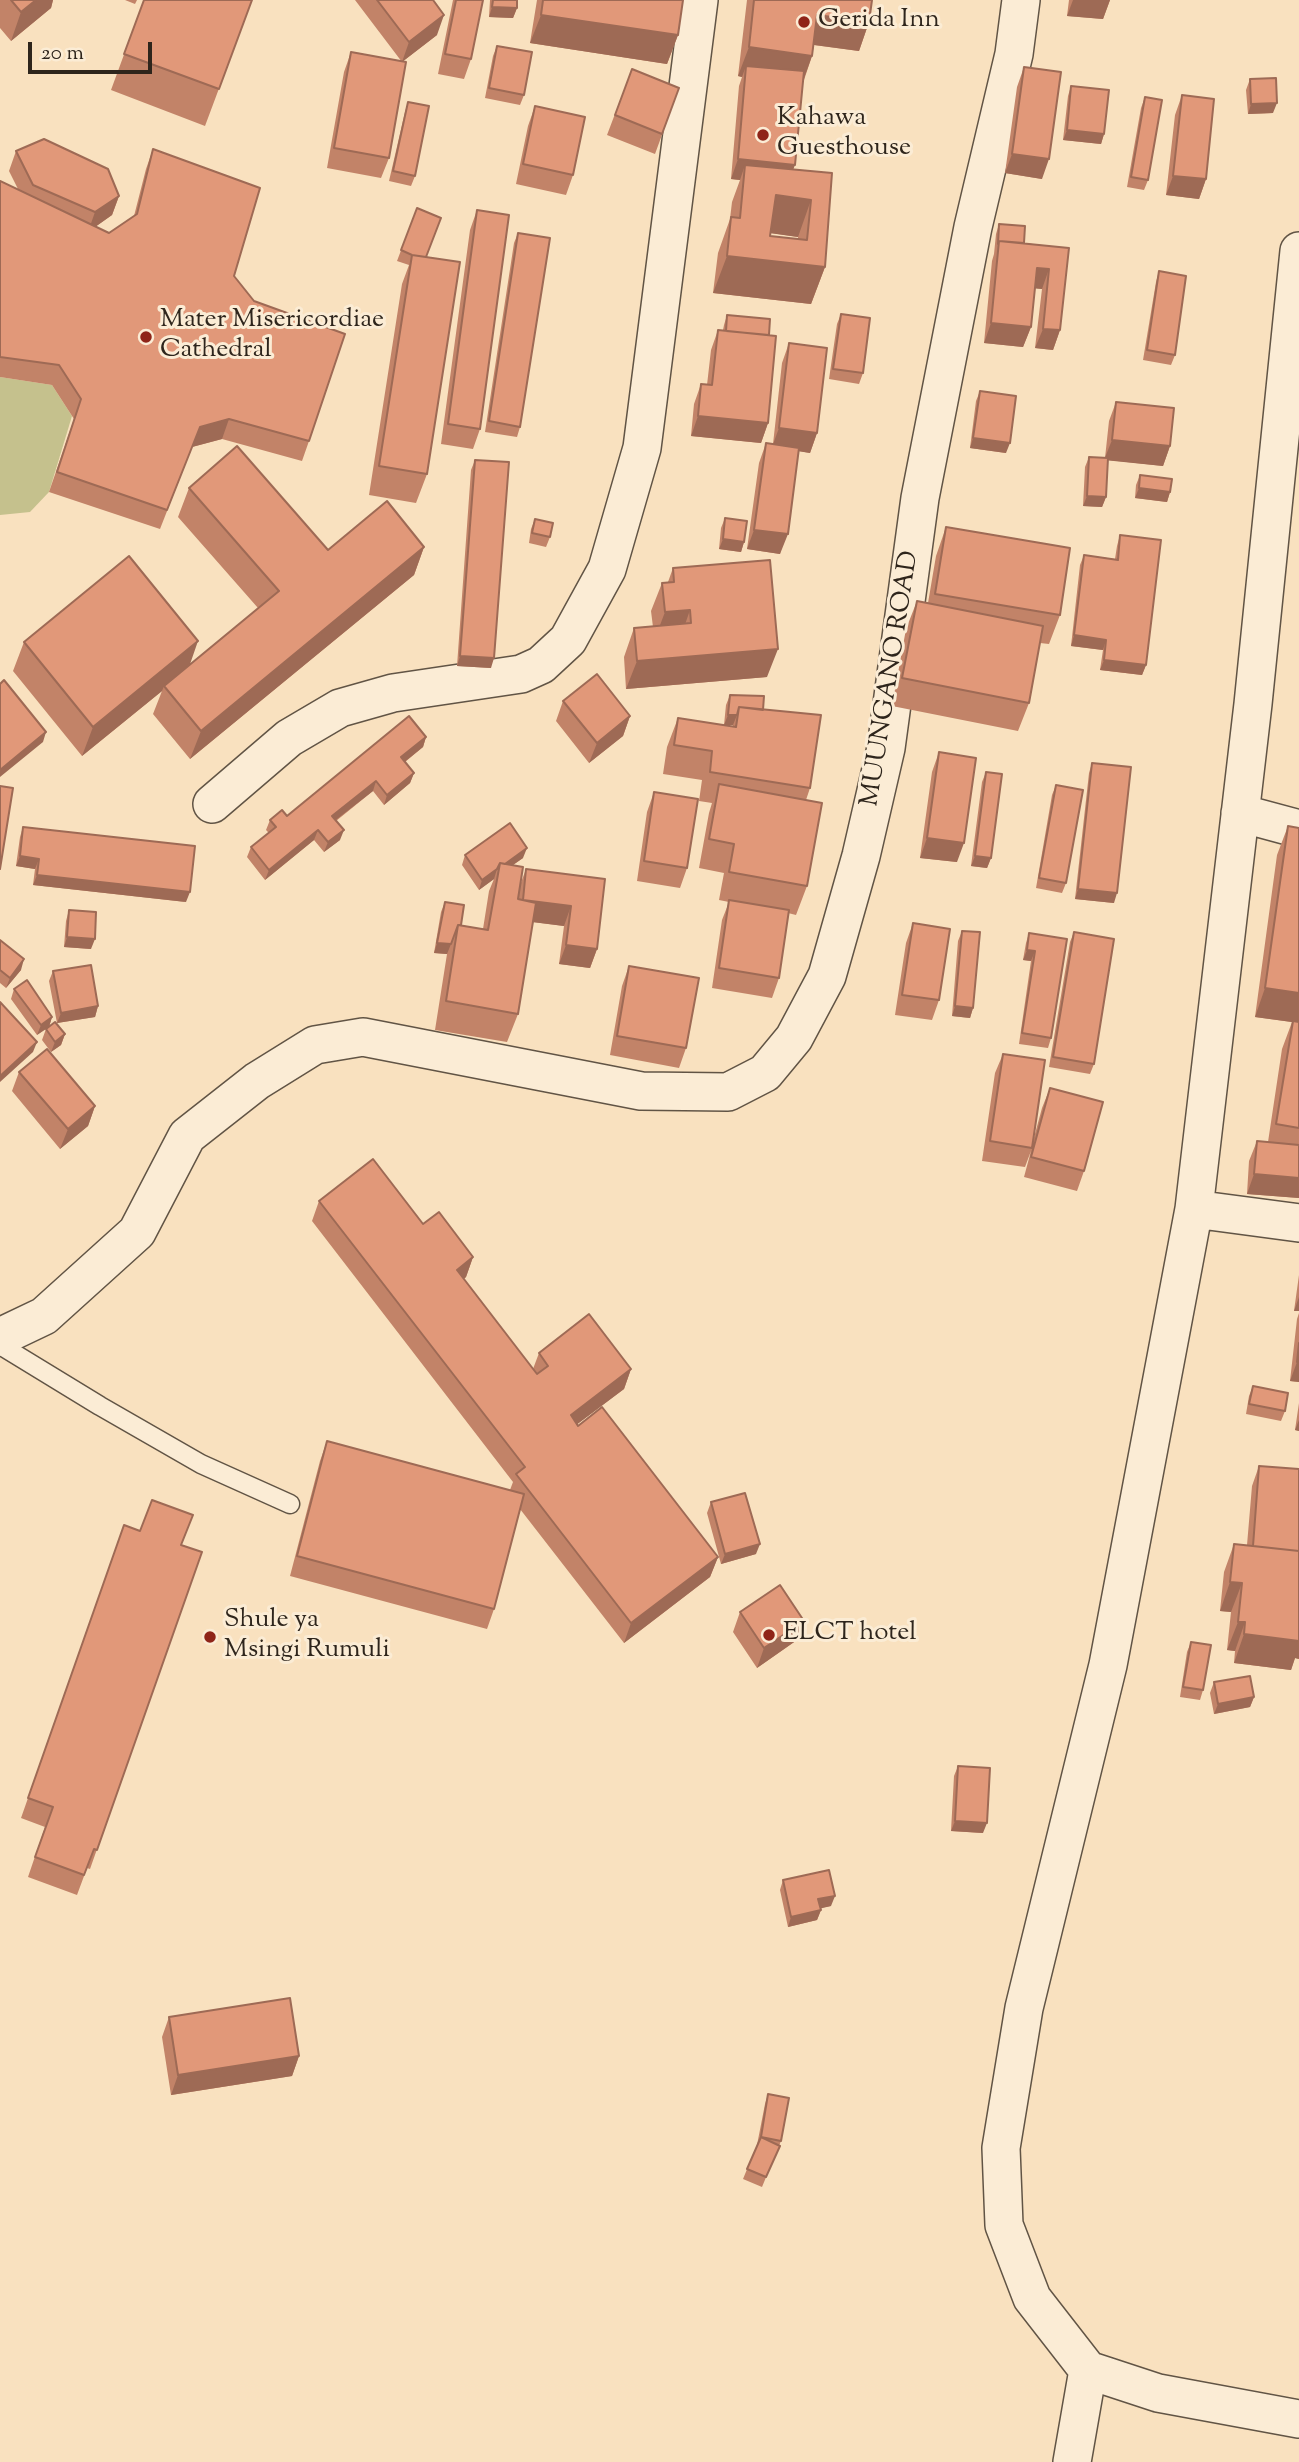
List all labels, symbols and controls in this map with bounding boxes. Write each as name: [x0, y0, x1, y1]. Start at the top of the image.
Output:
place label: Gerida Inn: [818, 6, 940, 38]
marker: Gerida Inn: [796, 14, 812, 30]
scale bar: [32, 28, 156, 72]
text: 20 m: [41, 39, 84, 69]
place label: Kahawa Guesthouse: [777, 104, 911, 166]
marker: Kahawa Guesthouse: [755, 127, 771, 143]
place label: Mater Misericordiae Cathedral: [160, 306, 384, 368]
marker: Mater Misericordiae Cathedral: [138, 329, 154, 345]
street label: MUUNGANO ROAD: [856, 549, 928, 809]
place label: Shule ya Msingi Rumuli: [224, 1606, 390, 1668]
place label: ELCT hotel: [783, 1619, 916, 1651]
marker: ELCT hotel: [761, 1627, 777, 1643]
marker: Shule ya Msingi Rumuli: [202, 1629, 218, 1645]

